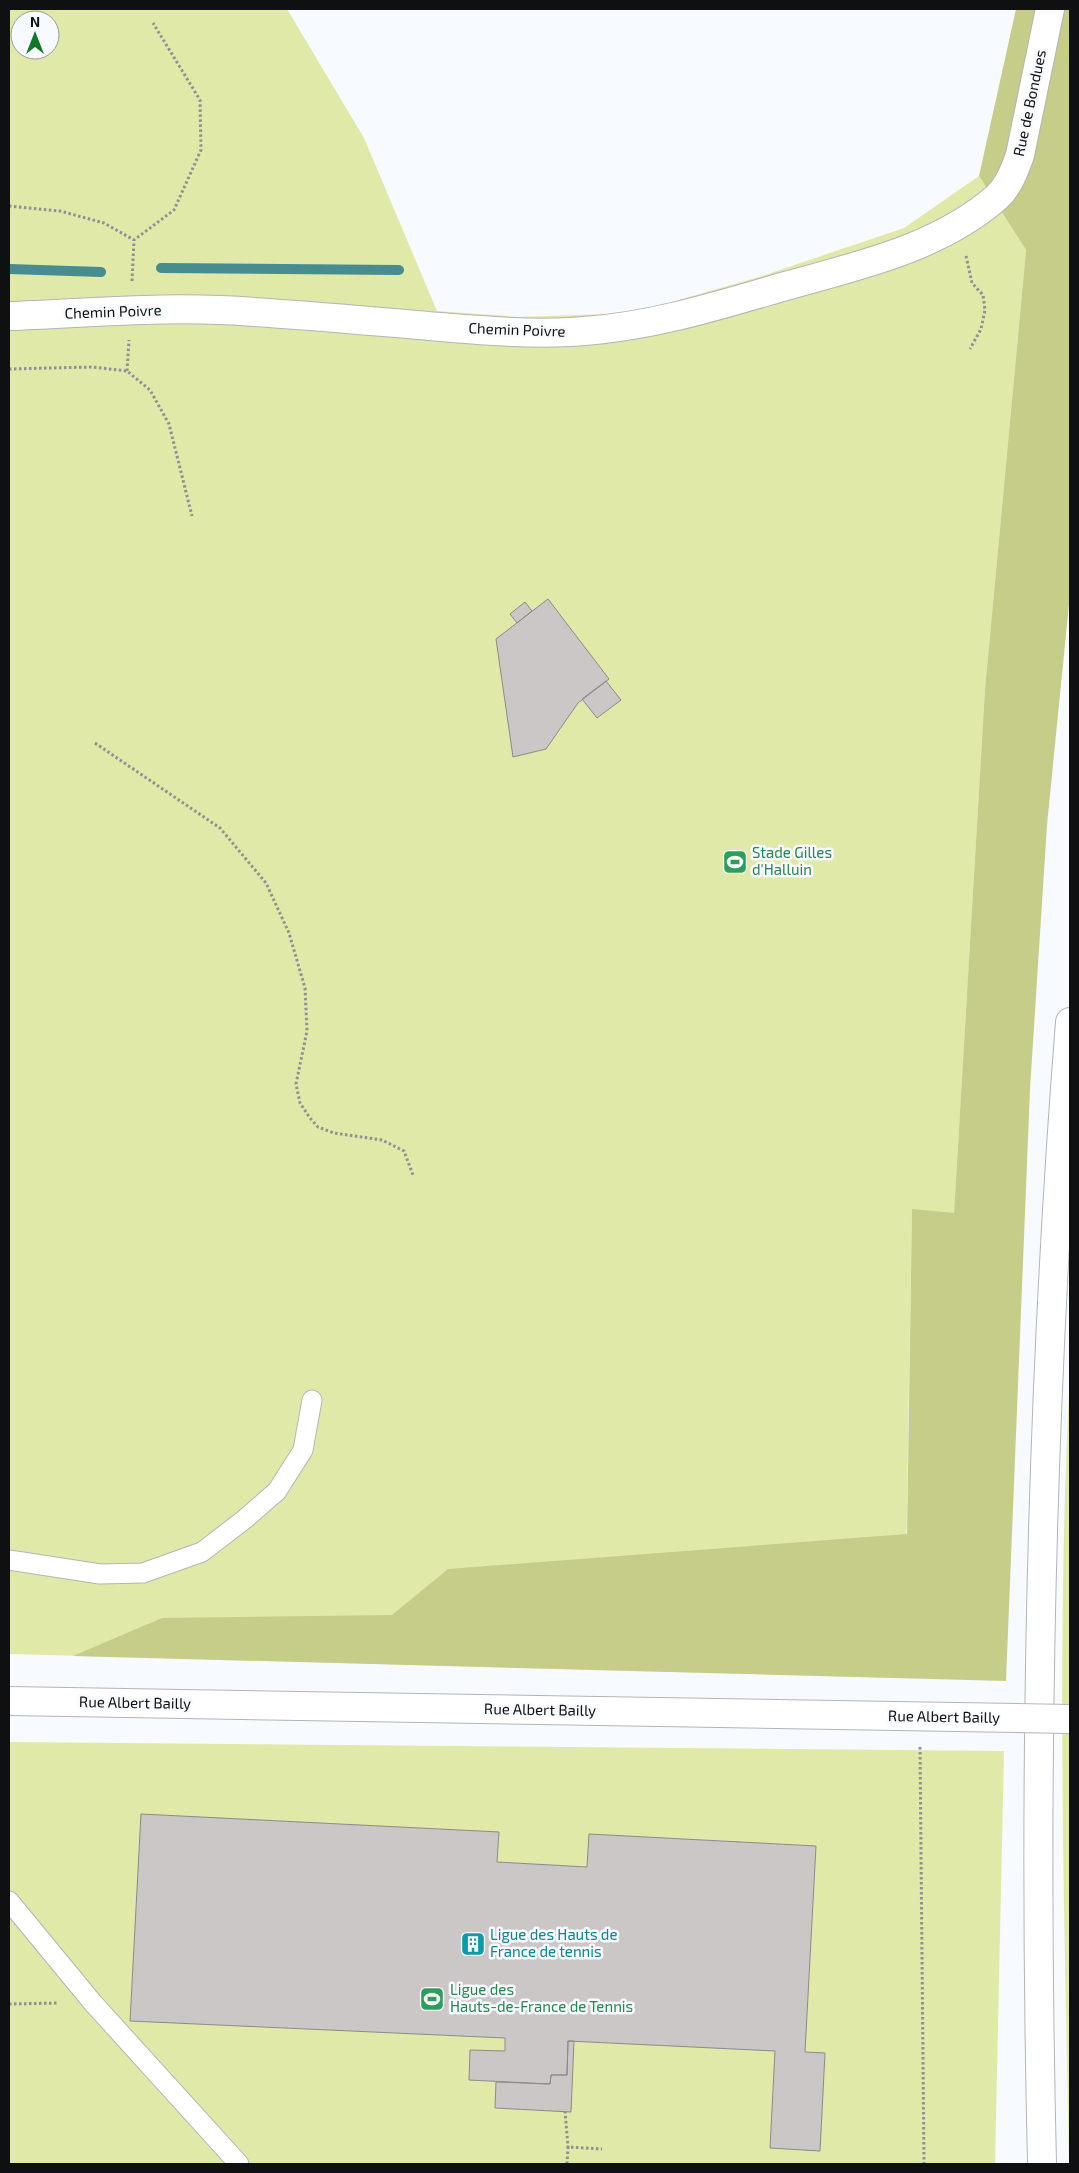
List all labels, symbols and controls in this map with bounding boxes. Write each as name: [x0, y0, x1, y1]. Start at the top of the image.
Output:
north arrow: [10, 10, 60, 60]
text: N: [30, 13, 40, 30]
street label: Rue de Bondues: [1009, 48, 1049, 158]
street label: Chemin Poivre: [64, 300, 162, 322]
street label: Chemin Poivre: [468, 318, 566, 340]
place label: Stade Gilles d'Halluin: [752, 843, 832, 878]
sports icon: Stade Gilles d'Halluin: [722, 849, 748, 875]
street label: Rue Albert Bailly: [79, 1692, 191, 1712]
street label: Rue Albert Bailly: [484, 1699, 596, 1719]
street label: Rue Albert Bailly: [888, 1706, 1000, 1726]
place label: Ligue des Hauts de France de tennis: [490, 1925, 618, 1960]
building icon: Ligue des Hauts de France de tennis: [460, 1931, 486, 1957]
place label: Ligue des Hauts-de-France de Tennis: [450, 1980, 633, 2015]
sports icon: Ligue des Hauts-de-France de Tennis: [419, 1986, 445, 2012]

